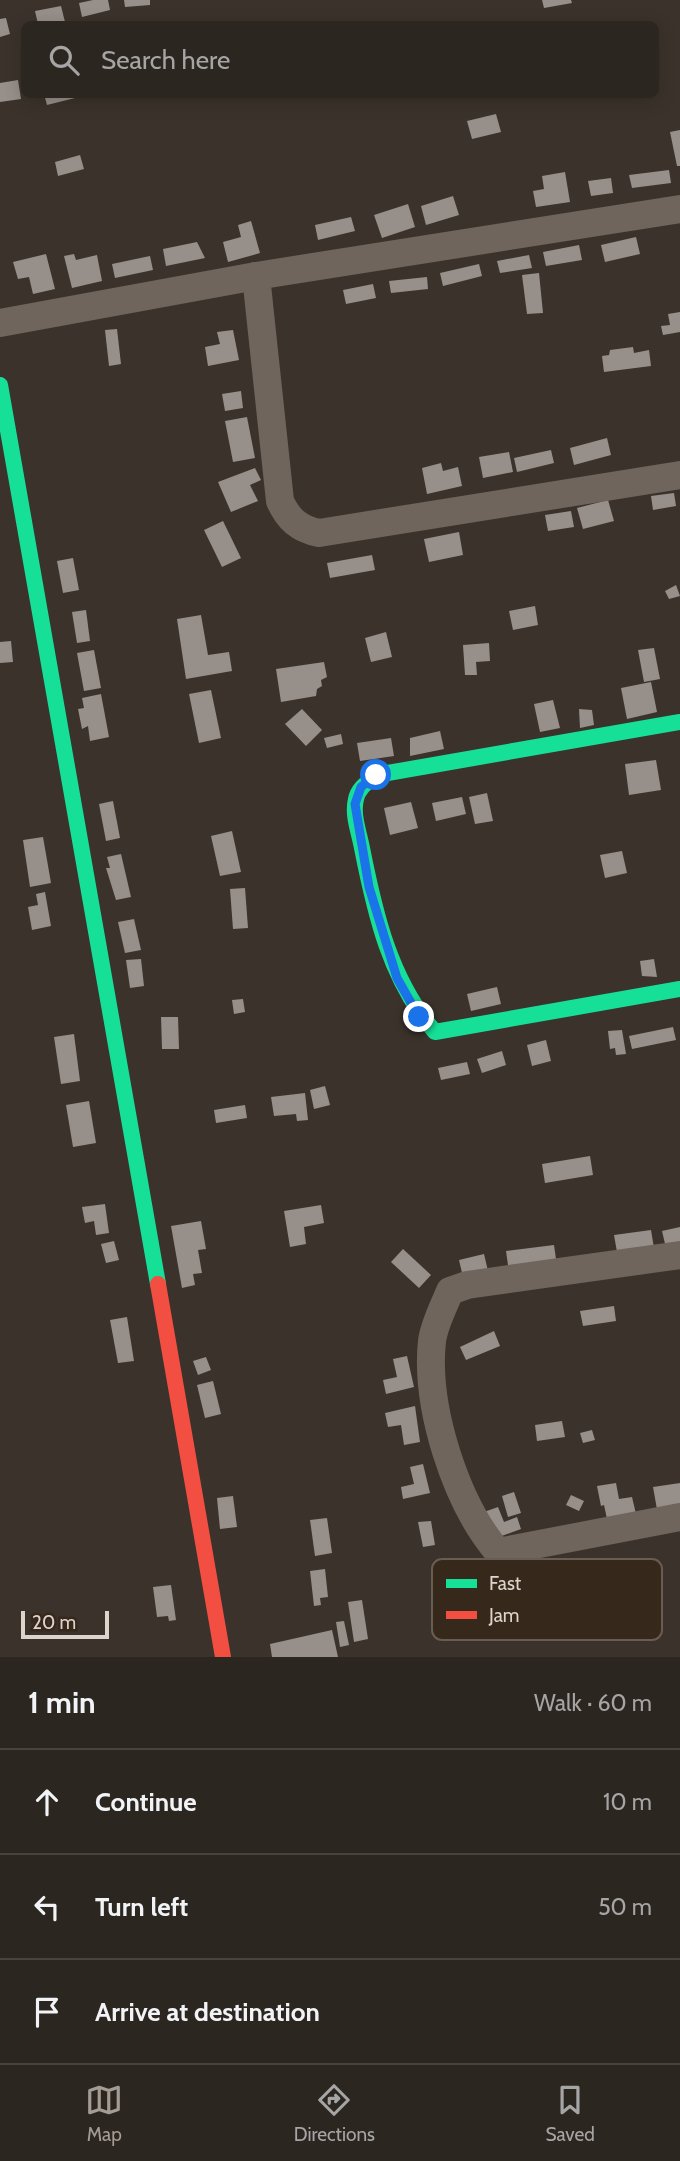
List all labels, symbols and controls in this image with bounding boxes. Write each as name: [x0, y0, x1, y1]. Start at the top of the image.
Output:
search box: [21, 21, 659, 98]
icon: search: [45, 41, 83, 79]
text: Search here: [101, 44, 230, 76]
route start: [360, 759, 391, 790]
route end: [403, 1001, 434, 1032]
legend: [432, 1559, 662, 1640]
text: Fast: [489, 1572, 522, 1595]
text: Jam: [488, 1604, 519, 1627]
scale bar: [21, 1608, 108, 1640]
text: 20 m: [32, 1611, 76, 1634]
text: 1 min: [28, 1684, 96, 1721]
text: Walk · 60 m: [534, 1689, 652, 1717]
icon: ahead: [28, 1783, 66, 1821]
text: Continue: [95, 1786, 197, 1818]
text: 10 m: [603, 1788, 652, 1816]
icon: left: [28, 1888, 66, 1926]
text: Turn left: [95, 1891, 188, 1923]
text: 50 m: [598, 1893, 652, 1921]
icon: arrive: [28, 1993, 66, 2031]
text: Arrive at destination: [95, 1996, 320, 2028]
tab: Map: [85, 2081, 123, 2146]
tab: Directions: [294, 2081, 375, 2146]
tab: Saved: [545, 2081, 595, 2146]

